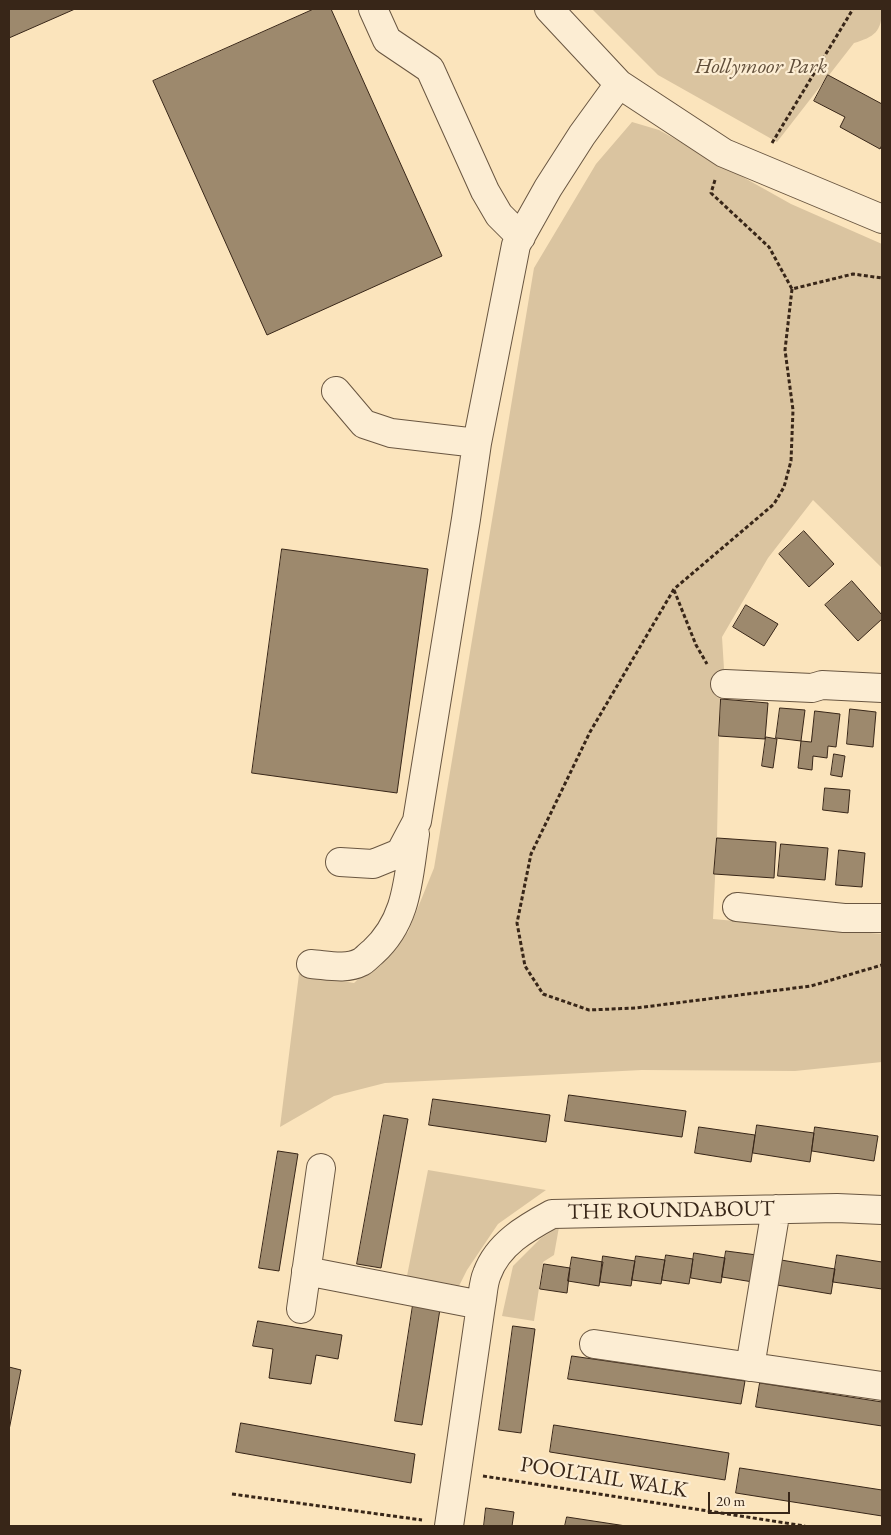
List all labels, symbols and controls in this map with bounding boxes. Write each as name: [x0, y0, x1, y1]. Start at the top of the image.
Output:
park label: Hollymoor Park: [695, 54, 827, 80]
street label: THE ROUNDABOUT: [567, 1196, 775, 1226]
street label: POOLTAIL WALK: [518, 1452, 690, 1504]
scale bar: [711, 1482, 794, 1514]
text: 20 m: [716, 1491, 745, 1510]

